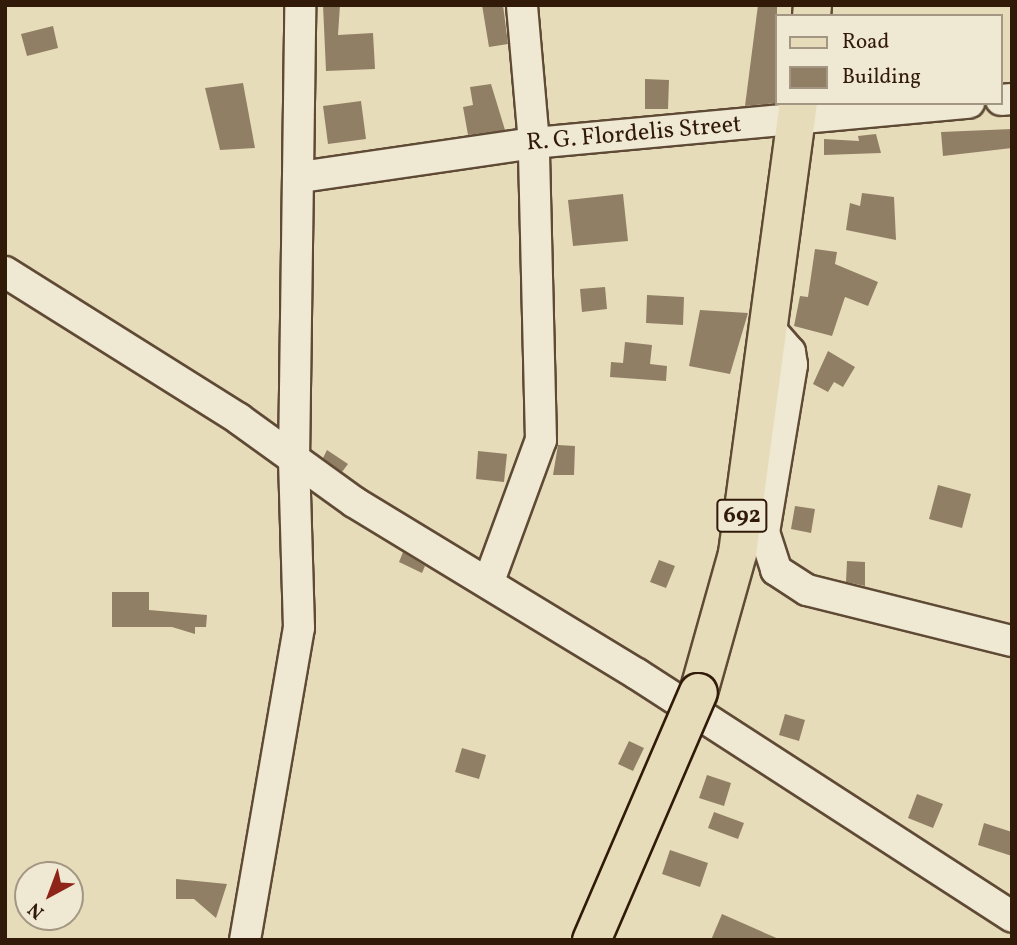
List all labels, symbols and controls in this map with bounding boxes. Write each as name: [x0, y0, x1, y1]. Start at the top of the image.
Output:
legend: [776, 14, 1003, 105]
text: Road: [842, 28, 889, 57]
text: Building: [842, 63, 921, 92]
street label: R. G. Flordelis Street: [525, 111, 743, 159]
road number: 692: [716, 496, 768, 536]
north arrow: [14, 861, 84, 931]
text: N: [23, 896, 50, 925]

